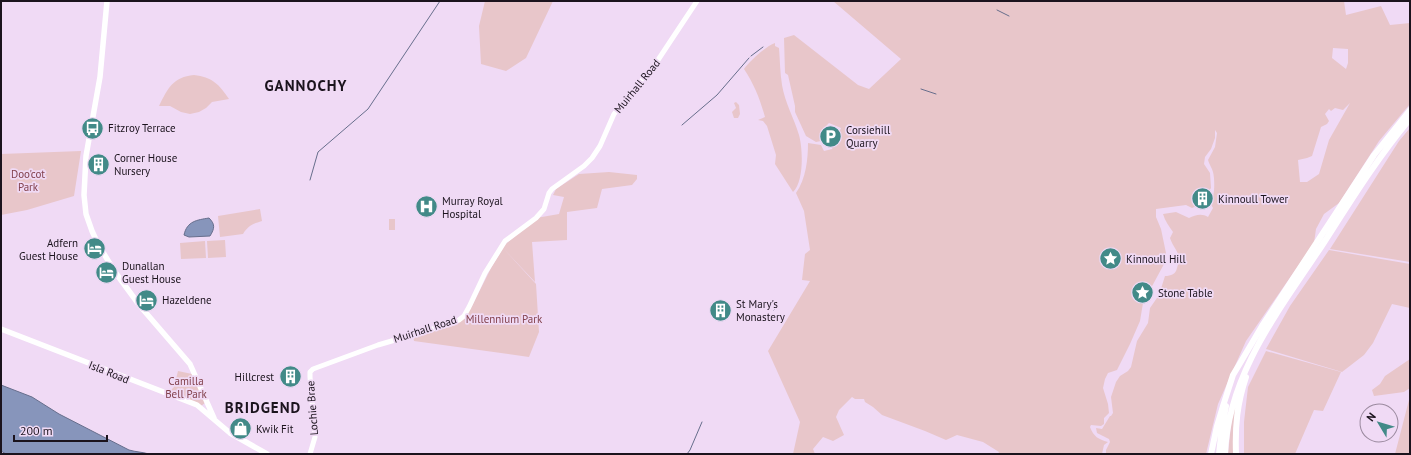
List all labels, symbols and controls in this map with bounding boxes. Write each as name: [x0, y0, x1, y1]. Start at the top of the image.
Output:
street label: Muirhall Road: [611, 56, 663, 116]
district label: GANNOCHY: [264, 76, 348, 95]
bus stop icon: Fitzroy Terrace: [80, 115, 106, 141]
place label: Fitzroy Terrace: [108, 121, 176, 135]
parking icon: Corsiehill Quarry: [817, 123, 843, 149]
place label: Corsiehill Quarry: [846, 123, 891, 150]
building icon: Corner House Nursery: [85, 151, 111, 177]
place label: Corner House Nursery: [114, 151, 178, 178]
park label: Doo'cot Park: [11, 167, 45, 194]
building icon: Kinnoull Tower: [1190, 186, 1216, 212]
place label: Kinnoull Tower: [1218, 192, 1289, 206]
hospital icon: Murray Royal Hospital: [414, 194, 440, 220]
place label: Murray Royal Hospital: [442, 194, 504, 221]
place label: Adfern Guest House: [19, 236, 78, 263]
hotel icon: Adfern Guest House: [81, 236, 107, 262]
place icon: Kinnoull Hill: [1097, 246, 1123, 272]
place label: Kinnoull Hill: [1126, 252, 1186, 266]
hotel icon: Dunallan Guest House: [94, 259, 120, 285]
place label: Dunallan Guest House: [122, 259, 181, 286]
place icon: Stone Table: [1129, 280, 1155, 306]
place label: Stone Table: [1158, 286, 1213, 300]
hotel icon: Hazeldene: [133, 287, 159, 313]
place label: Hazeldene: [162, 293, 212, 307]
building icon: St Mary's Monastery: [708, 297, 734, 323]
place label: St Mary's Monastery: [736, 297, 786, 324]
street label: Muirhall Road: [392, 312, 458, 346]
park label: Millennium Park: [466, 312, 543, 326]
street label: Isla Road: [87, 358, 131, 387]
building icon: Hillcrest: [277, 364, 303, 390]
place label: Hillcrest: [235, 370, 274, 384]
park label: Camilla Bell Park: [165, 374, 208, 401]
street label: Lochie Brae: [303, 380, 321, 436]
district label: BRIDGEND: [225, 398, 301, 417]
north arrow: [1359, 403, 1399, 443]
text: N: [1363, 410, 1379, 424]
shop icon: Kwik Fit: [227, 416, 253, 442]
scale bar: [14, 417, 107, 443]
place label: Kwik Fit: [256, 422, 294, 436]
text: 200 m: [20, 423, 53, 438]

